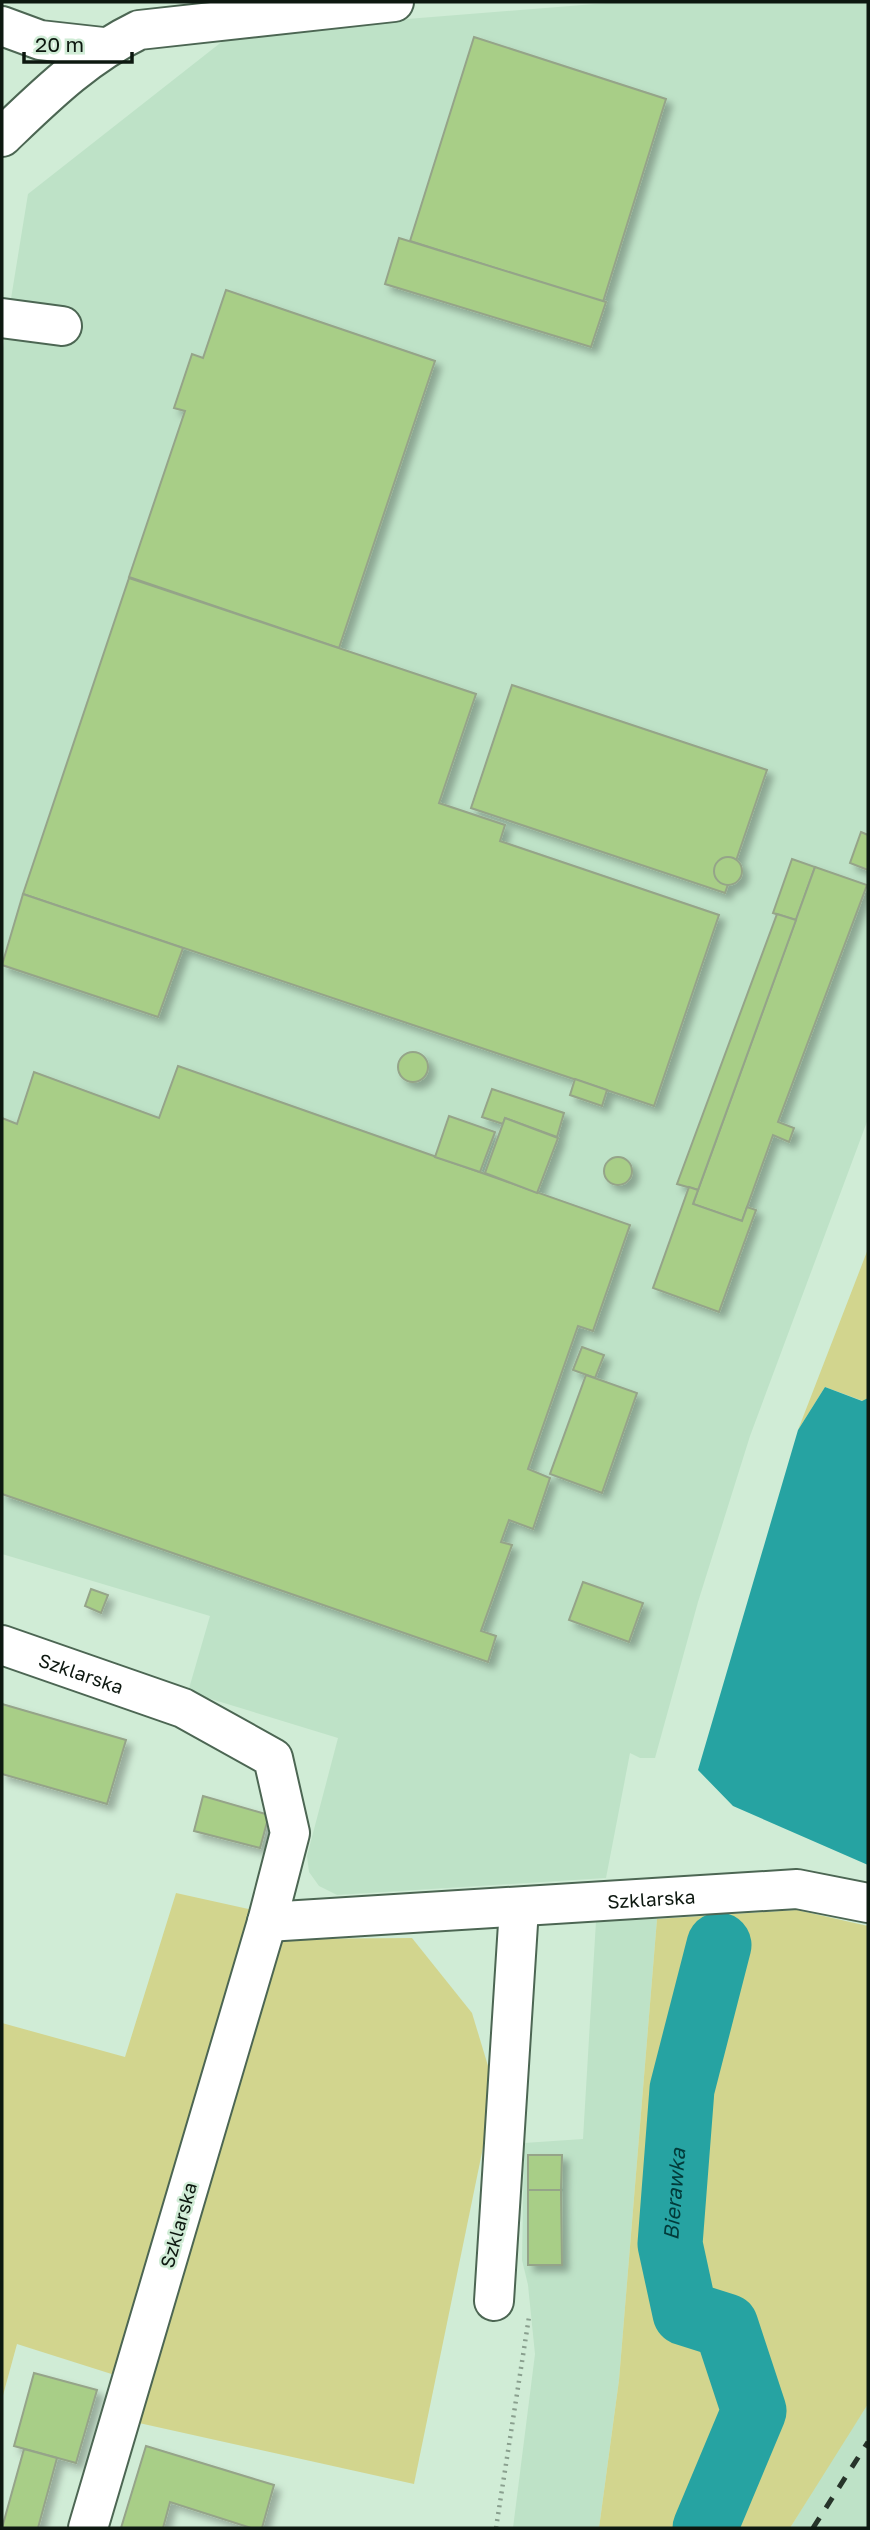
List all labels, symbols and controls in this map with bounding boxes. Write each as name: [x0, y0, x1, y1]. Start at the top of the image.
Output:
scale bar: [24, 21, 133, 65]
text: 20 m: [35, 31, 84, 57]
street label: Szklarska: [36, 1647, 127, 1698]
street label: Szklarska: [607, 1884, 696, 1912]
water label: Bierawka: [657, 2146, 690, 2241]
street label: Szklarska: [155, 2180, 201, 2270]

